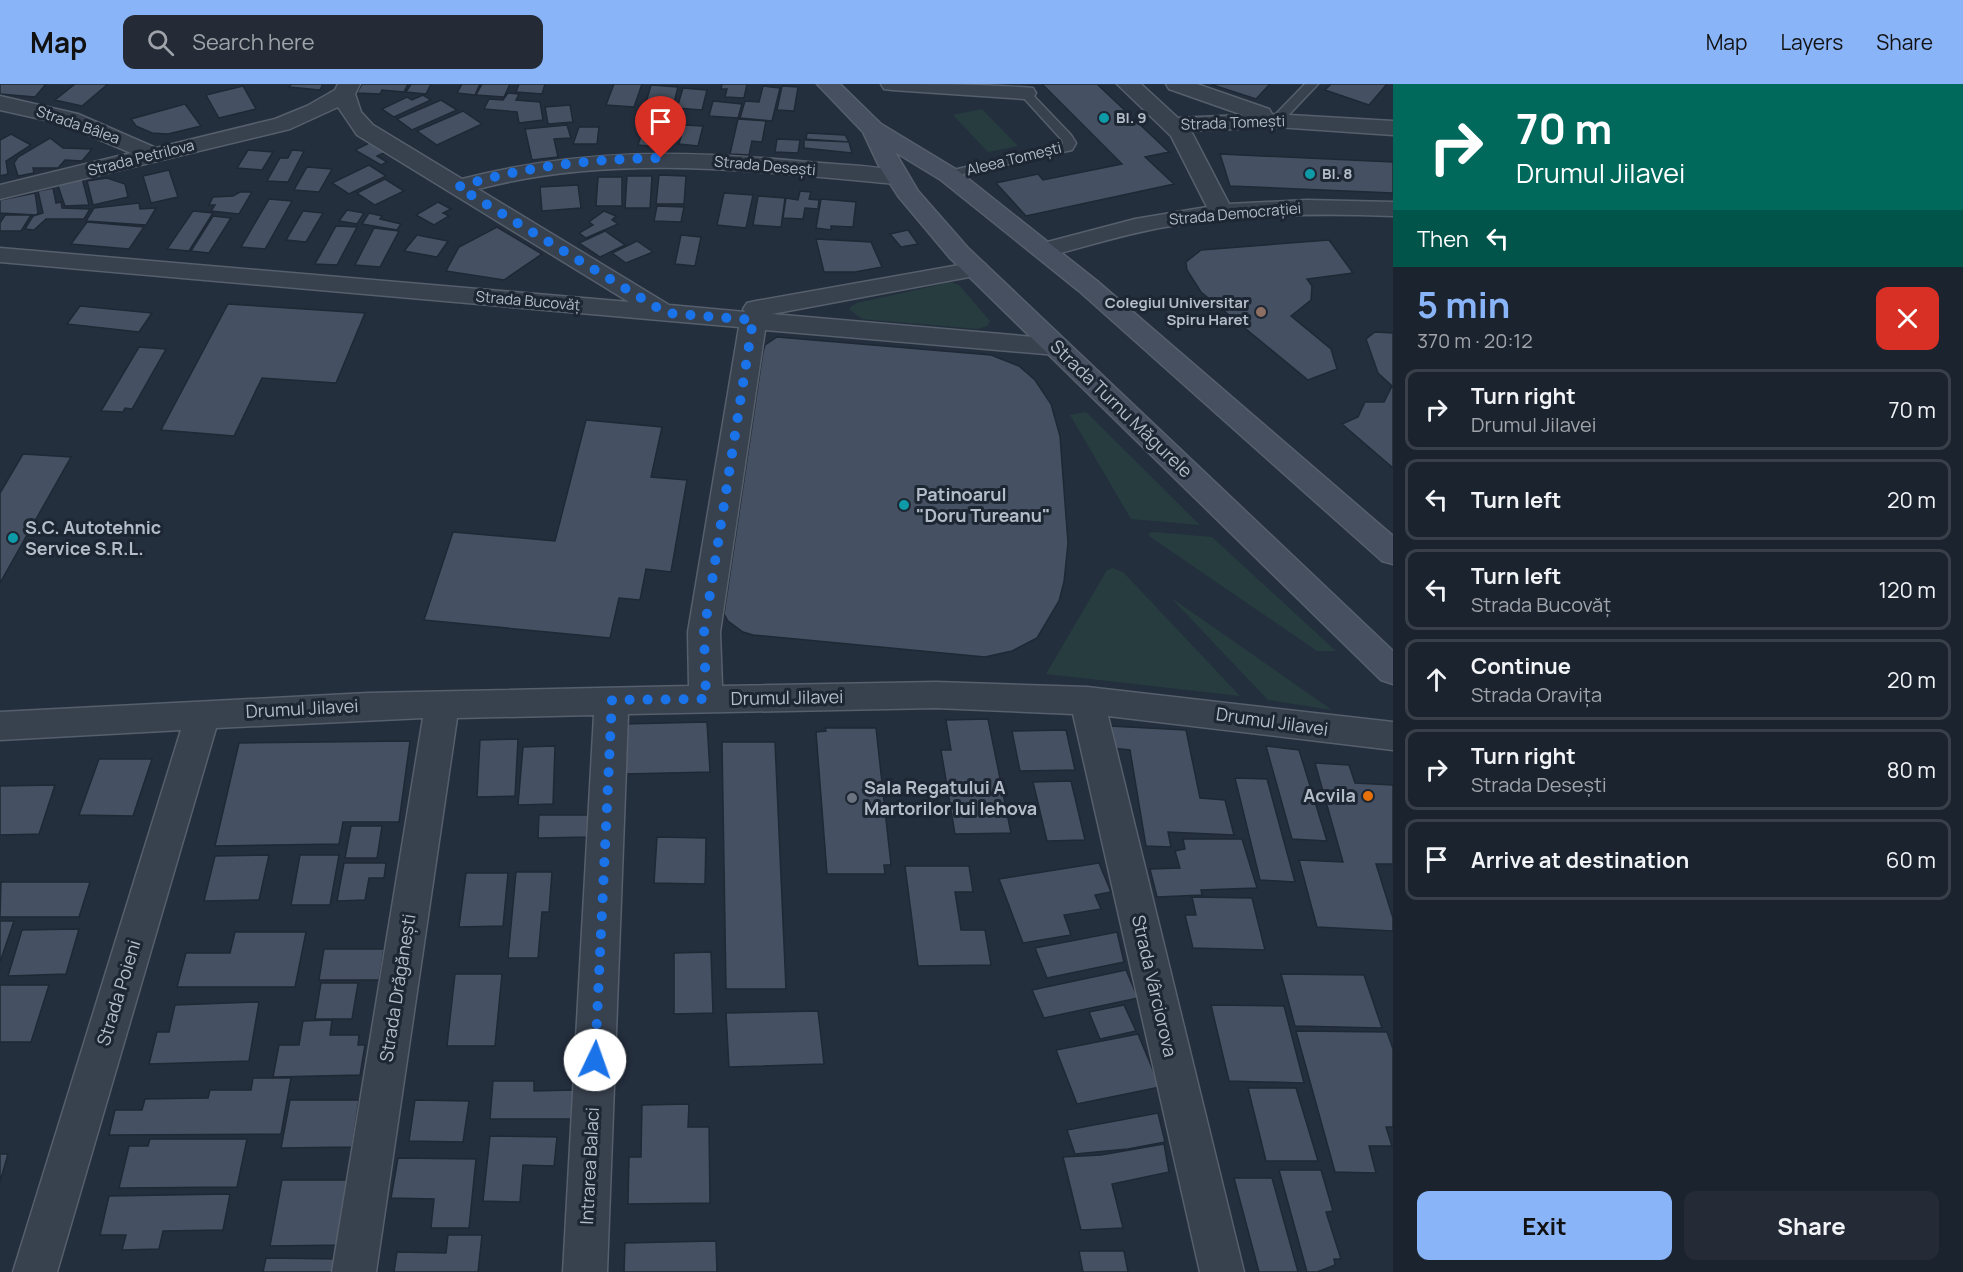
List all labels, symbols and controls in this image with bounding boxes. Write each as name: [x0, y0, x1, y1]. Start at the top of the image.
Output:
search box: [123, 15, 543, 69]
text: Map: [30, 23, 87, 61]
icon: search: [144, 26, 177, 59]
text: Search here: [192, 27, 315, 57]
text: Map: [1706, 28, 1747, 56]
text: Layers: [1780, 28, 1843, 56]
text: Share: [1876, 28, 1933, 56]
pin: [635, 96, 686, 158]
text: 70 m: [1516, 99, 1612, 157]
street label: Strada Bâlea: [34, 100, 123, 149]
icon: arrive: [644, 105, 677, 138]
place label: Bl. 9: [1116, 107, 1147, 128]
icon: right: [1417, 108, 1495, 186]
street label: Strada Tomești: [1180, 110, 1285, 135]
marker: Bl. 9: [1097, 111, 1111, 125]
street label: Strada Petrilova: [85, 134, 196, 181]
street label: Aleea Tomești: [964, 137, 1064, 180]
street label: Strada Desești: [713, 151, 817, 180]
text: Drumul Jilavei: [1516, 154, 1685, 191]
place label: Bl. 8: [1322, 163, 1352, 184]
marker: Bl. 8: [1303, 167, 1317, 181]
street label: Strada Democrației: [1168, 197, 1302, 230]
icon: left: [1481, 222, 1514, 255]
text: Then: [1417, 224, 1469, 254]
text: 5 min: [1417, 280, 1510, 329]
street label: Strada Bucovăț: [475, 285, 581, 316]
button: close: [1876, 287, 1939, 350]
place label: Colegiul Universitar Spiru Haret: [1105, 292, 1249, 330]
marker: Colegiul Universitar Spiru Haret: [1254, 305, 1268, 319]
text: 370 m · 20:12: [1417, 327, 1533, 354]
street label: Strada Turnu Măgurele: [1045, 334, 1198, 482]
text: Turn right: [1471, 381, 1576, 411]
icon: right: [1420, 393, 1453, 426]
text: 70 m: [1888, 395, 1936, 425]
text: Drumul Jilavei: [1471, 411, 1596, 438]
place label: Patinoarul "Doru Tureanu": [916, 482, 1050, 527]
icon: left: [1420, 483, 1453, 516]
text: Turn left: [1471, 485, 1561, 515]
text: 20 m: [1887, 485, 1936, 515]
marker: Patinoarul "Doru Tureanu": [897, 498, 911, 512]
place label: S.C. Autotehnic Service S.R.L.: [25, 515, 161, 560]
marker: S.C. Autotehnic Service S.R.L.: [6, 531, 20, 545]
text: Turn left: [1471, 561, 1561, 591]
icon: left: [1420, 573, 1453, 606]
text: 120 m: [1878, 575, 1936, 605]
text: Strada Bucovăț: [1471, 591, 1611, 618]
text: Continue: [1471, 651, 1571, 681]
icon: ahead: [1420, 663, 1453, 696]
text: 20 m: [1887, 665, 1936, 695]
text: Strada Oravița: [1471, 681, 1602, 708]
street label: Drumul Jilavei: [730, 684, 844, 710]
street label: Drumul Jilavei: [245, 693, 359, 723]
street label: Drumul Jilavei: [1215, 701, 1330, 741]
text: Turn right: [1471, 741, 1576, 771]
icon: right: [1420, 753, 1453, 786]
text: 80 m: [1887, 755, 1936, 785]
text: Strada Desești: [1471, 771, 1607, 798]
place label: Sala Regatului A Martorilor lui Iehova: [864, 775, 1037, 820]
place label: Acvila: [1303, 783, 1356, 807]
marker: Acvila: [1361, 789, 1375, 803]
marker: Sala Regatului A Martorilor lui Iehova: [845, 791, 859, 805]
icon: arrive: [1420, 843, 1453, 876]
text: Arrive at destination: [1471, 845, 1689, 875]
text: 60 m: [1886, 845, 1936, 875]
street label: Strada Drăgănești: [373, 912, 421, 1064]
street label: Strada Vârciorova: [1127, 913, 1183, 1059]
street label: Strada Poieni: [91, 937, 146, 1049]
position arrow: [563, 1028, 627, 1092]
street label: Intrarea Balaci: [574, 1107, 604, 1225]
button: Exit: [1417, 1191, 1672, 1260]
button: Share: [1684, 1191, 1939, 1260]

